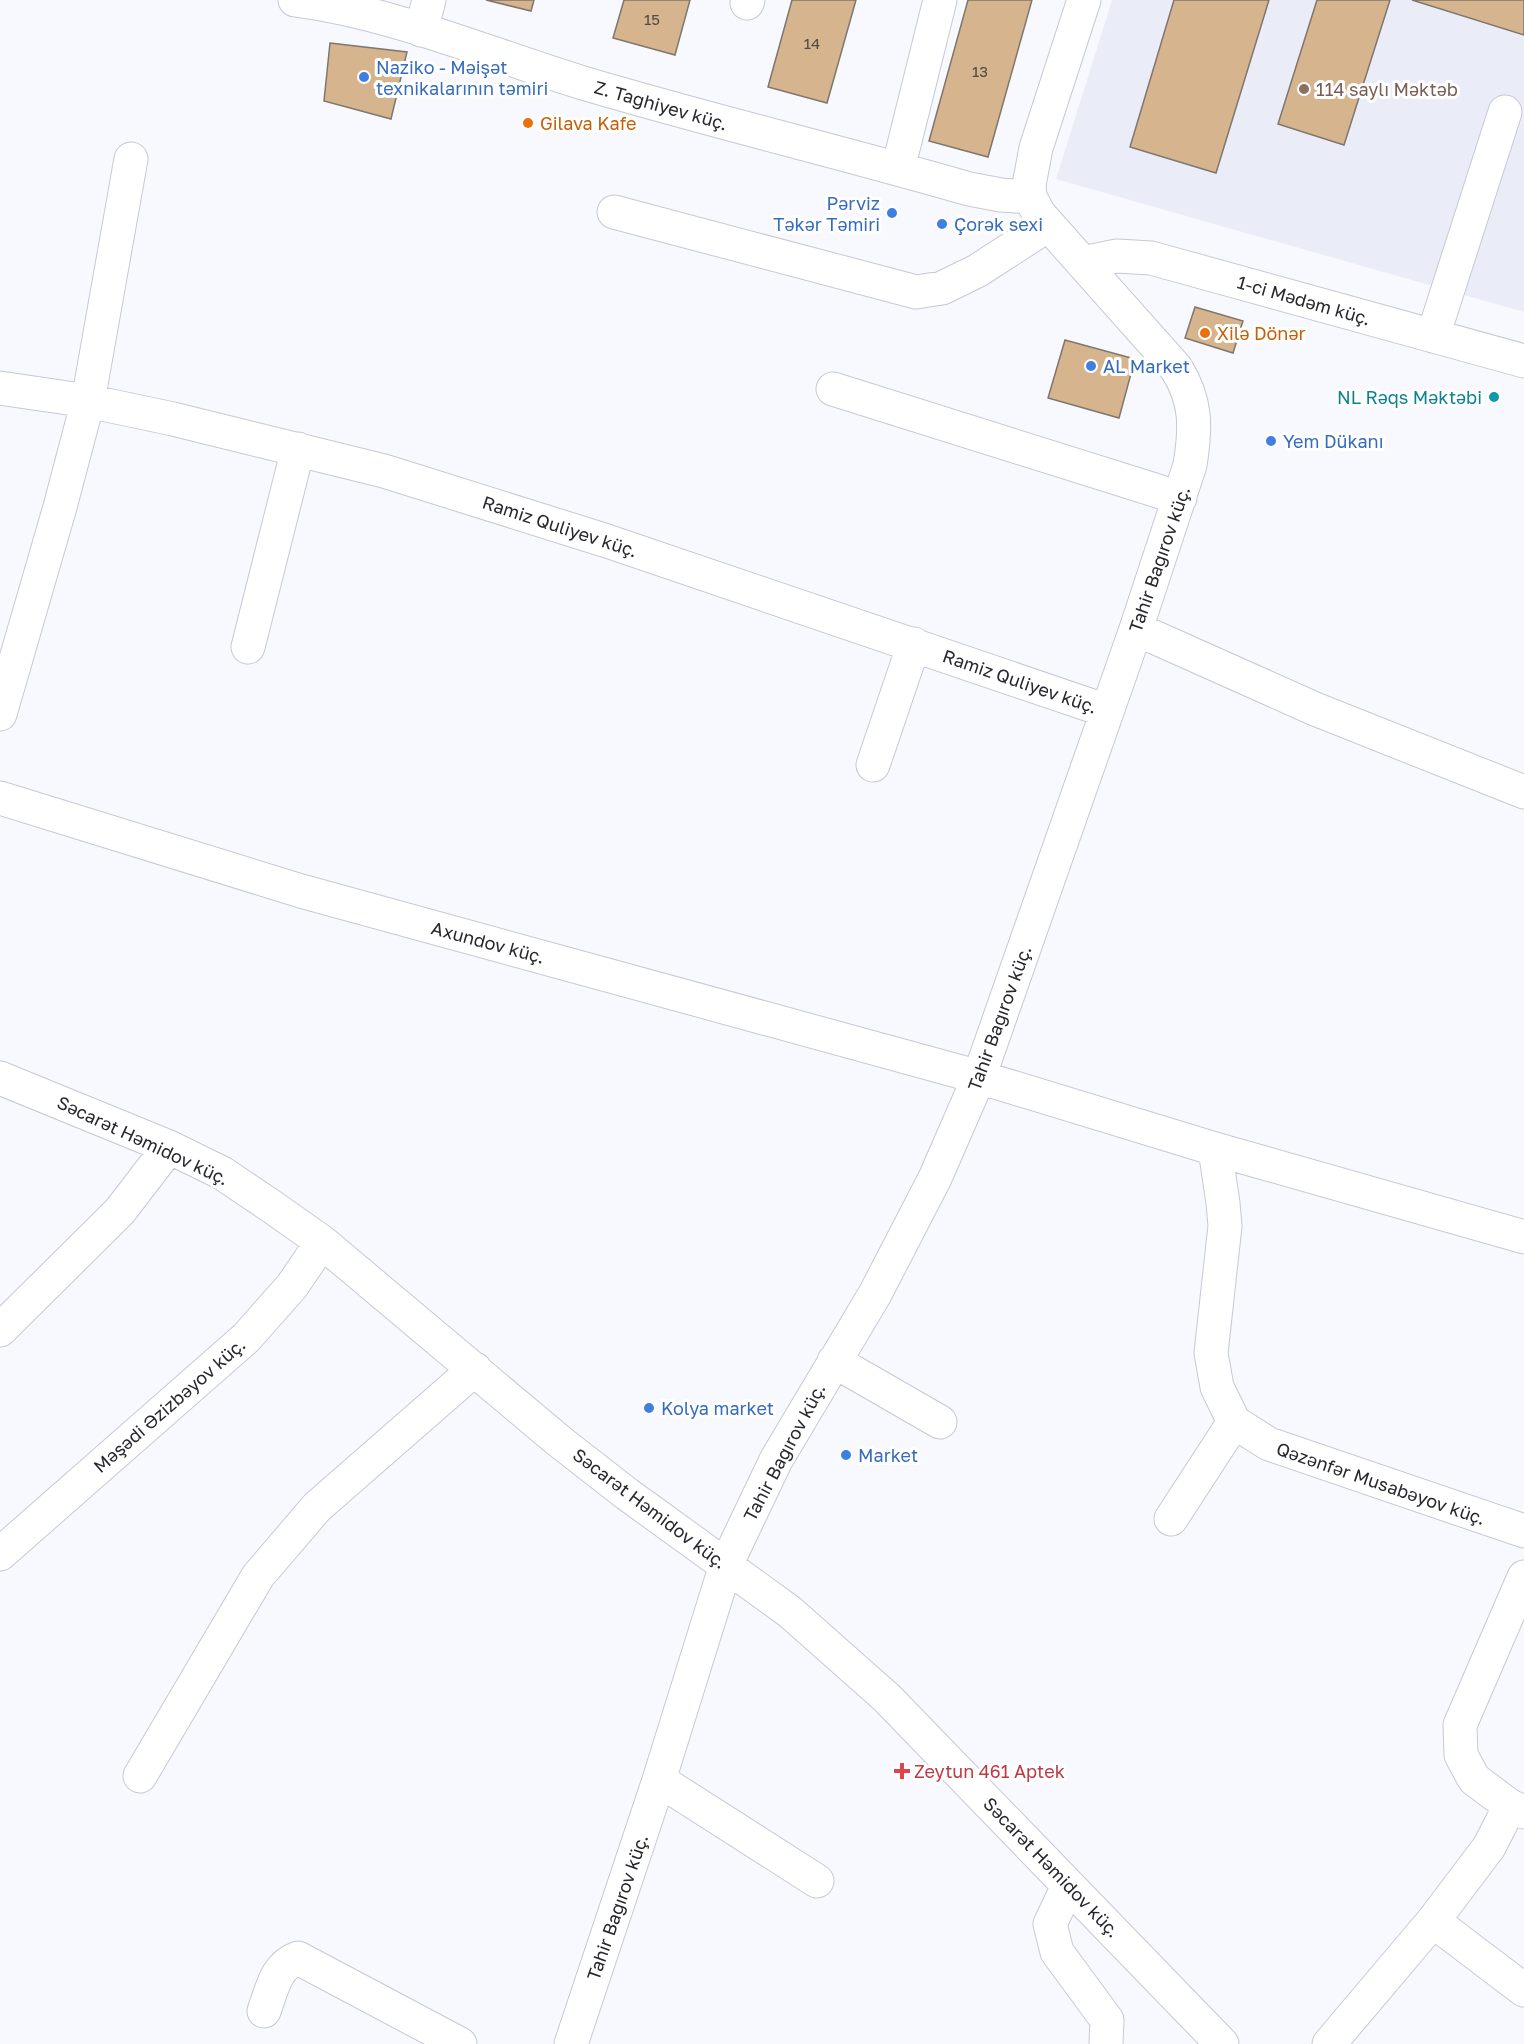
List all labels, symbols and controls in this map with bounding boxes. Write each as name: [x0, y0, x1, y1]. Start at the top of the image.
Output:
house number: 15: [644, 10, 660, 28]
house number: 14: [804, 34, 820, 52]
place label: Naziko - Məişət texnikalarının təmiri: [376, 56, 548, 99]
house number: 13: [972, 62, 988, 80]
marker: Naziko - Məişət texnikalarının təmiri: [357, 70, 371, 84]
street label: Z. Taghiyev küç.: [592, 75, 730, 135]
place label: 114 saylı Məktəb: [1316, 78, 1458, 100]
marker: 114 saylı Məktəb: [1297, 82, 1311, 96]
place label: Gilava Kafe: [540, 112, 637, 134]
marker: Gilava Kafe: [521, 116, 535, 130]
place label: Pərviz Təkər Təmiri: [773, 192, 880, 235]
marker: Pərviz Təkər Təmiri: [885, 206, 899, 220]
place label: Çorək sexi: [954, 213, 1043, 235]
marker: Çorək sexi: [935, 217, 949, 231]
street label: 1-ci Mədəm küç.: [1235, 270, 1373, 330]
place label: Xilə Dönər: [1217, 322, 1305, 344]
marker: Xilə Dönər: [1198, 326, 1212, 340]
place label: AL Market: [1103, 355, 1190, 377]
marker: AL Market: [1084, 359, 1098, 373]
place label: NL Rəqs Məktəbi: [1337, 386, 1482, 408]
marker: NL Rəqs Məktəbi: [1487, 390, 1501, 404]
place label: Yem Dükanı: [1283, 430, 1384, 452]
marker: Yem Dükanı: [1264, 434, 1278, 448]
street label: Tahir Bağırov küç.: [1124, 483, 1194, 635]
street label: Ramiz Quliyev küç.: [480, 491, 640, 561]
street label: Ramiz Quliyev küç.: [940, 644, 1100, 718]
street label: Axundov küç.: [429, 916, 547, 968]
street label: Tahir Bağırov küç.: [962, 942, 1036, 1094]
street label: Səcarət Həmidov küç.: [54, 1091, 232, 1189]
street label: Məşədi Əzizbəyov küç.: [89, 1333, 249, 1477]
street label: Tahir Bağırov küç.: [738, 1379, 830, 1525]
place label: Kolya market: [661, 1397, 774, 1419]
marker: Kolya market: [642, 1401, 656, 1415]
street label: Qəzənfər Musabəyov küç.: [1274, 1437, 1488, 1529]
street label: Səcarət Həmidov küç.: [569, 1443, 731, 1573]
place label: Market: [858, 1444, 918, 1466]
marker: Market: [839, 1448, 853, 1462]
place label: Zeytun 461 Aptek: [914, 1760, 1065, 1782]
marker: Zeytun 461 Aptek: [895, 1764, 909, 1778]
street label: Səcarət Həmidov küç.: [979, 1792, 1125, 1942]
street label: Tahir Bağırov küç.: [582, 1831, 652, 1983]

